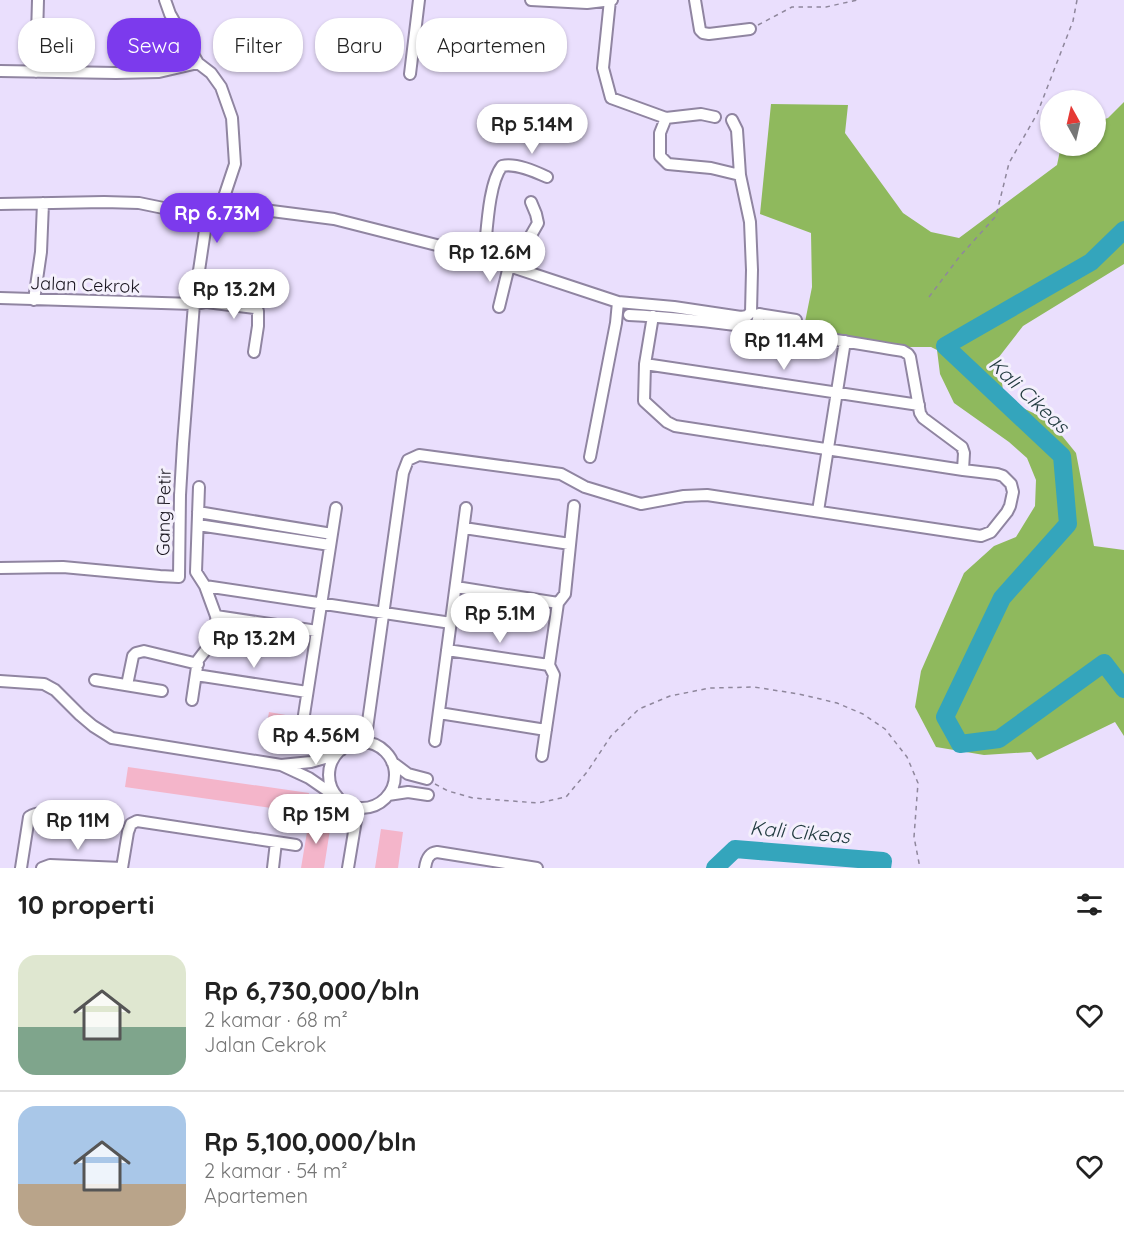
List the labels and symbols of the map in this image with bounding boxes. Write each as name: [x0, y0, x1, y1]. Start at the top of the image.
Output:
north arrow: [1040, 90, 1106, 156]
pin: Rp 5.14M: [470, 104, 594, 155]
pin: Rp 6.73M: [155, 193, 279, 244]
pin: Rp 12.6M: [428, 232, 552, 283]
pin: Rp 13.2M: [172, 269, 296, 320]
street label: Jalan Cekrok: [30, 271, 140, 298]
pin: Rp 11.4M: [722, 320, 846, 371]
water label: Kali Cikeas: [984, 351, 1076, 439]
street label: Gang Petir: [151, 468, 176, 556]
pin: Rp 5.1M: [445, 593, 555, 644]
pin: Rp 13.2M: [192, 618, 316, 669]
pin: Rp 4.56M: [254, 715, 378, 766]
pin: Rp 15M: [267, 794, 365, 845]
pin: Rp 11M: [29, 800, 127, 851]
water label: Kali Cikeas: [749, 815, 853, 848]

